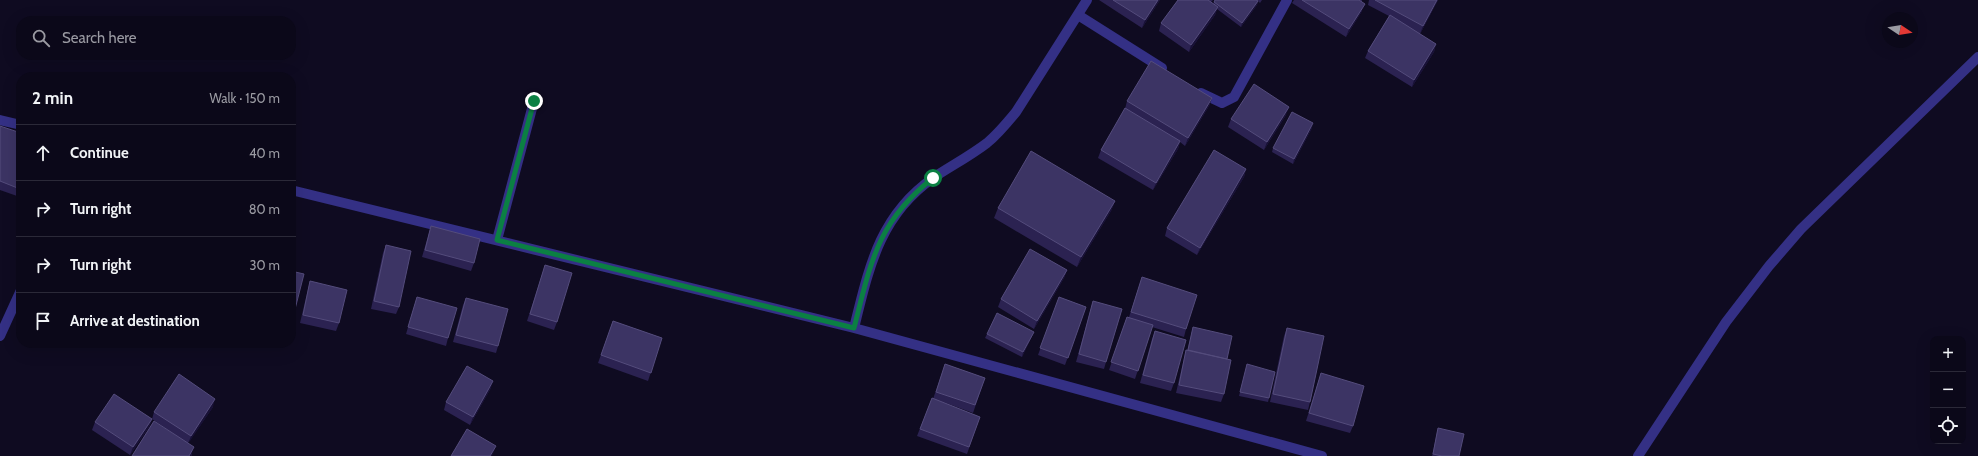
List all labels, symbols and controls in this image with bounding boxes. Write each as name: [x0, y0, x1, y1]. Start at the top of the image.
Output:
north arrow: [1882, 12, 1918, 48]
search box: [16, 16, 296, 60]
icon: search: [30, 27, 52, 49]
text: Search here: [62, 29, 137, 47]
text: 2 min: [32, 88, 73, 108]
text: Walk · 150 m: [209, 90, 280, 106]
route end: [525, 92, 543, 110]
icon: ahead: [32, 142, 54, 164]
text: Continue: [70, 144, 129, 162]
text: 40 m: [249, 145, 280, 161]
route start: [924, 169, 942, 187]
icon: right: [32, 198, 54, 220]
text: Turn right: [70, 200, 131, 218]
text: 80 m: [249, 201, 280, 217]
icon: right: [32, 254, 54, 276]
text: Turn right: [70, 256, 131, 274]
text: 30 m: [250, 257, 280, 273]
icon: arrive: [32, 310, 54, 332]
text: Arrive at destination: [70, 312, 200, 330]
map controls: [1930, 336, 1966, 444]
button: +: [1930, 336, 1966, 372]
button: −: [1930, 372, 1966, 408]
button: locate: [1930, 408, 1966, 444]

